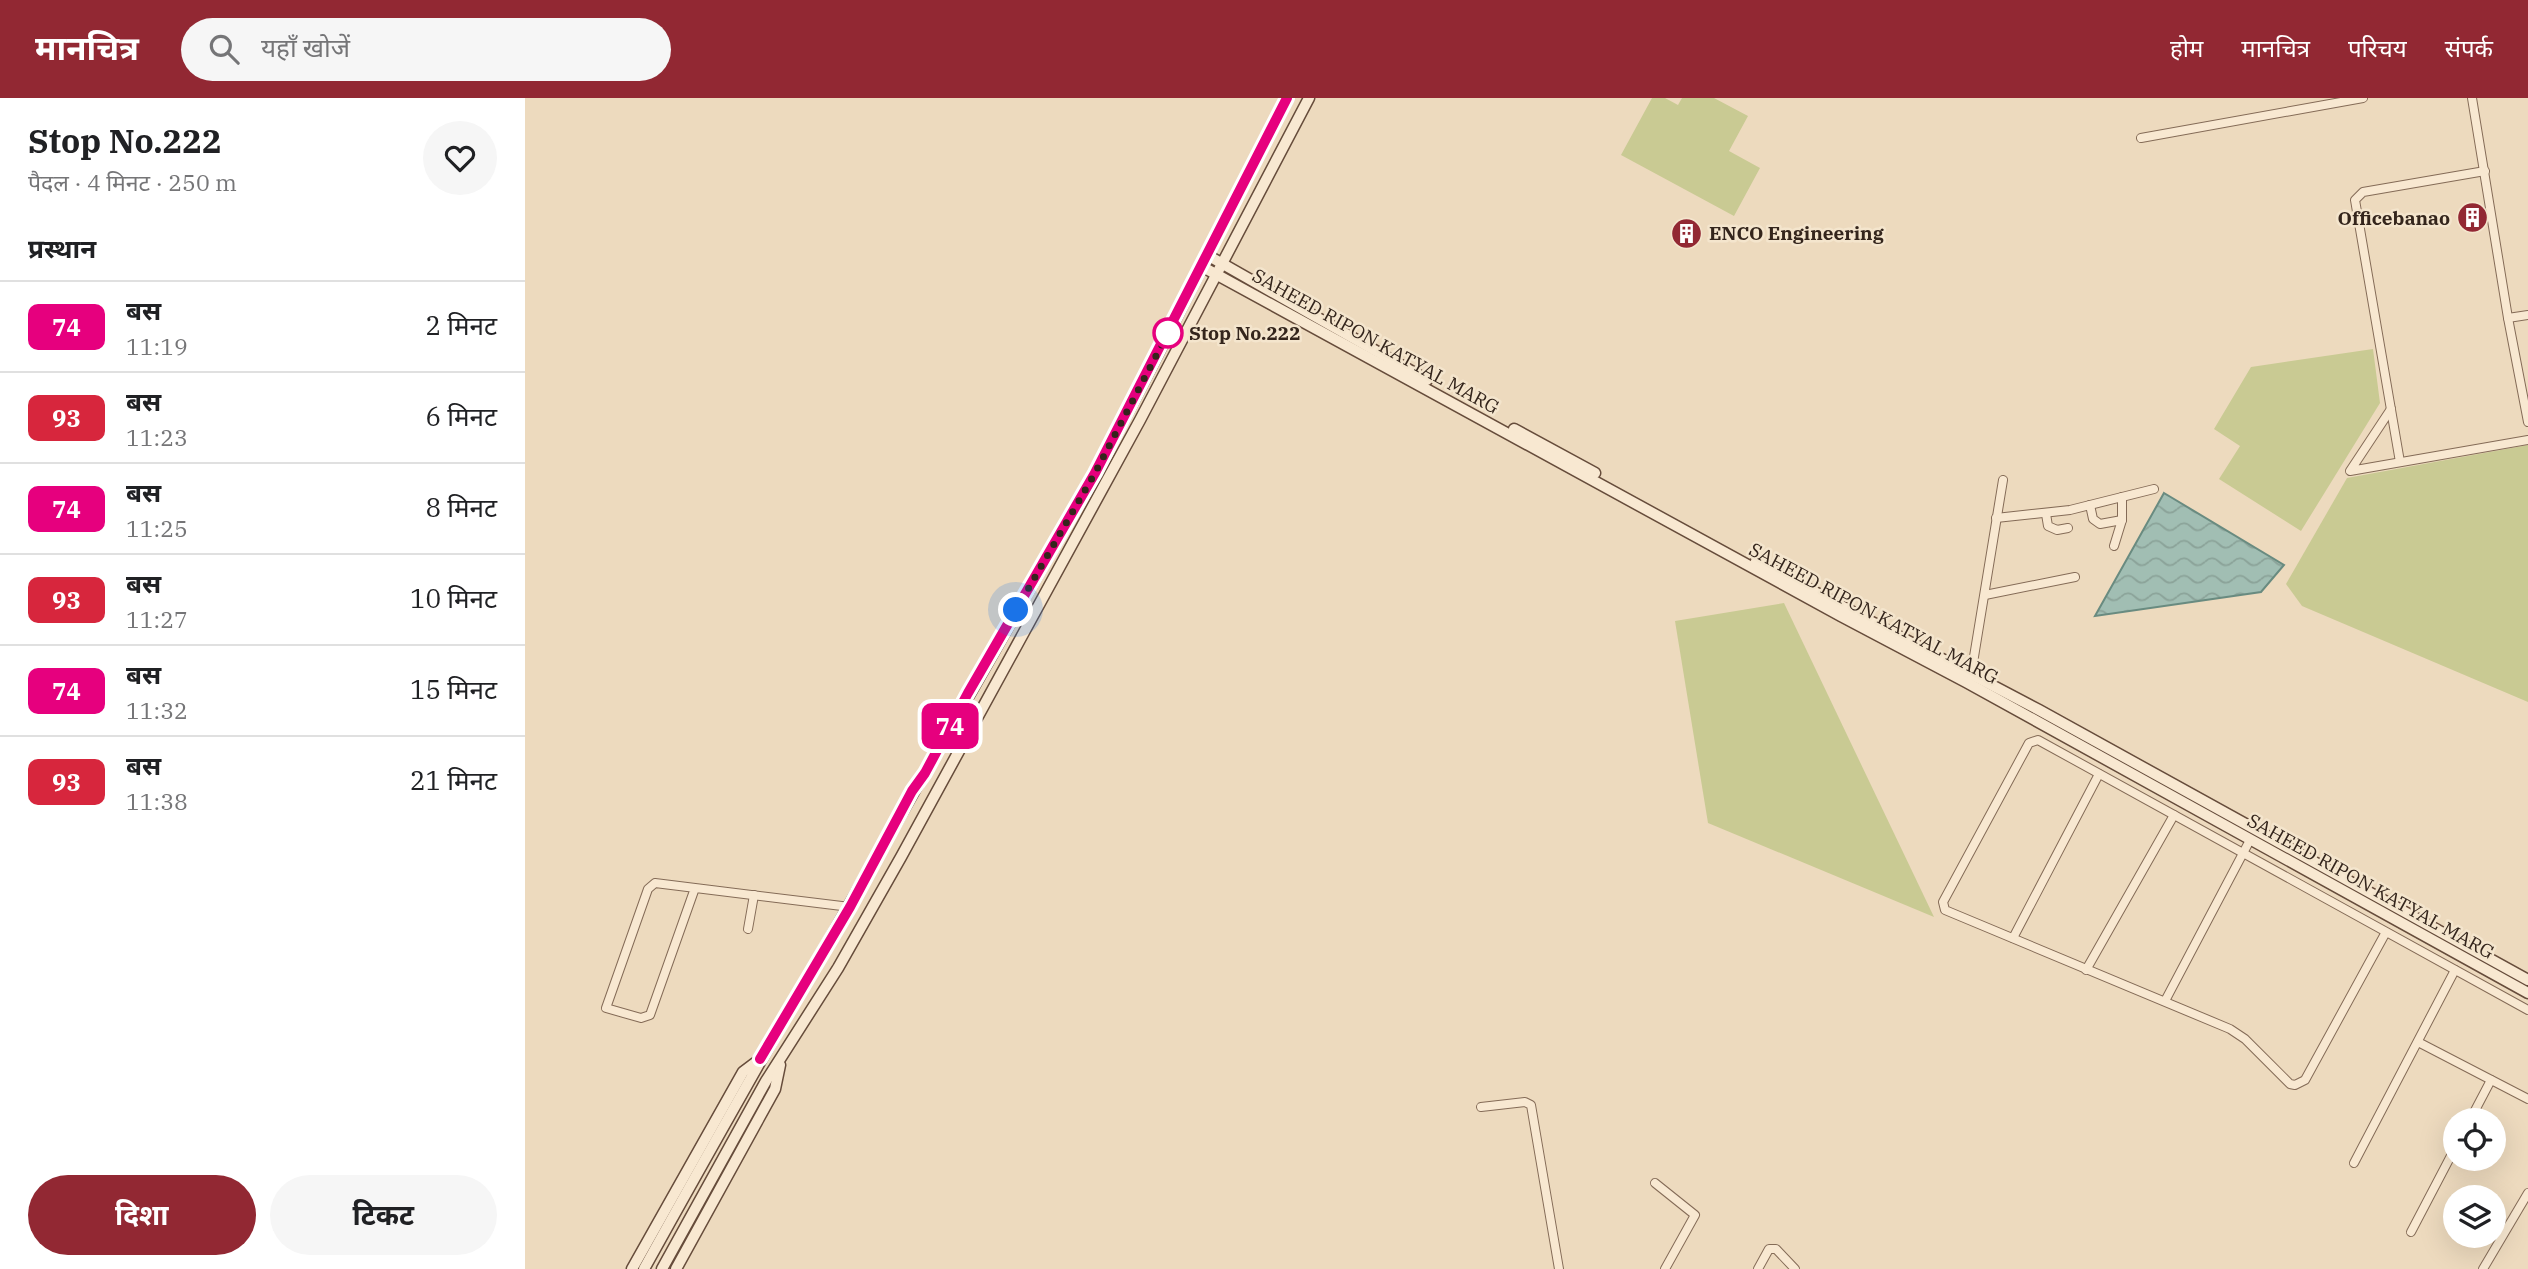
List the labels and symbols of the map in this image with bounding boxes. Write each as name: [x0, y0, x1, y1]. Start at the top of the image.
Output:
building icon: Officebanao: [2456, 201, 2490, 235]
place label: Officebanao: [2337, 206, 2450, 230]
building icon: ENCO Engineering: [1669, 216, 1703, 250]
place label: ENCO Engineering: [1709, 221, 1884, 245]
street label: SAHEED RIPON KATYAL MARG: [1248, 263, 1504, 419]
marker: Stop No.222: [1153, 318, 1183, 348]
place label: Stop No.222: [1189, 321, 1301, 345]
street label: SAHEED RIPON KATYAL MARG: [1745, 537, 2003, 689]
your location: [998, 592, 1033, 627]
line badge: 74: [919, 703, 982, 749]
street label: SAHEED RIPON KATYAL MARG: [2243, 808, 2499, 964]

